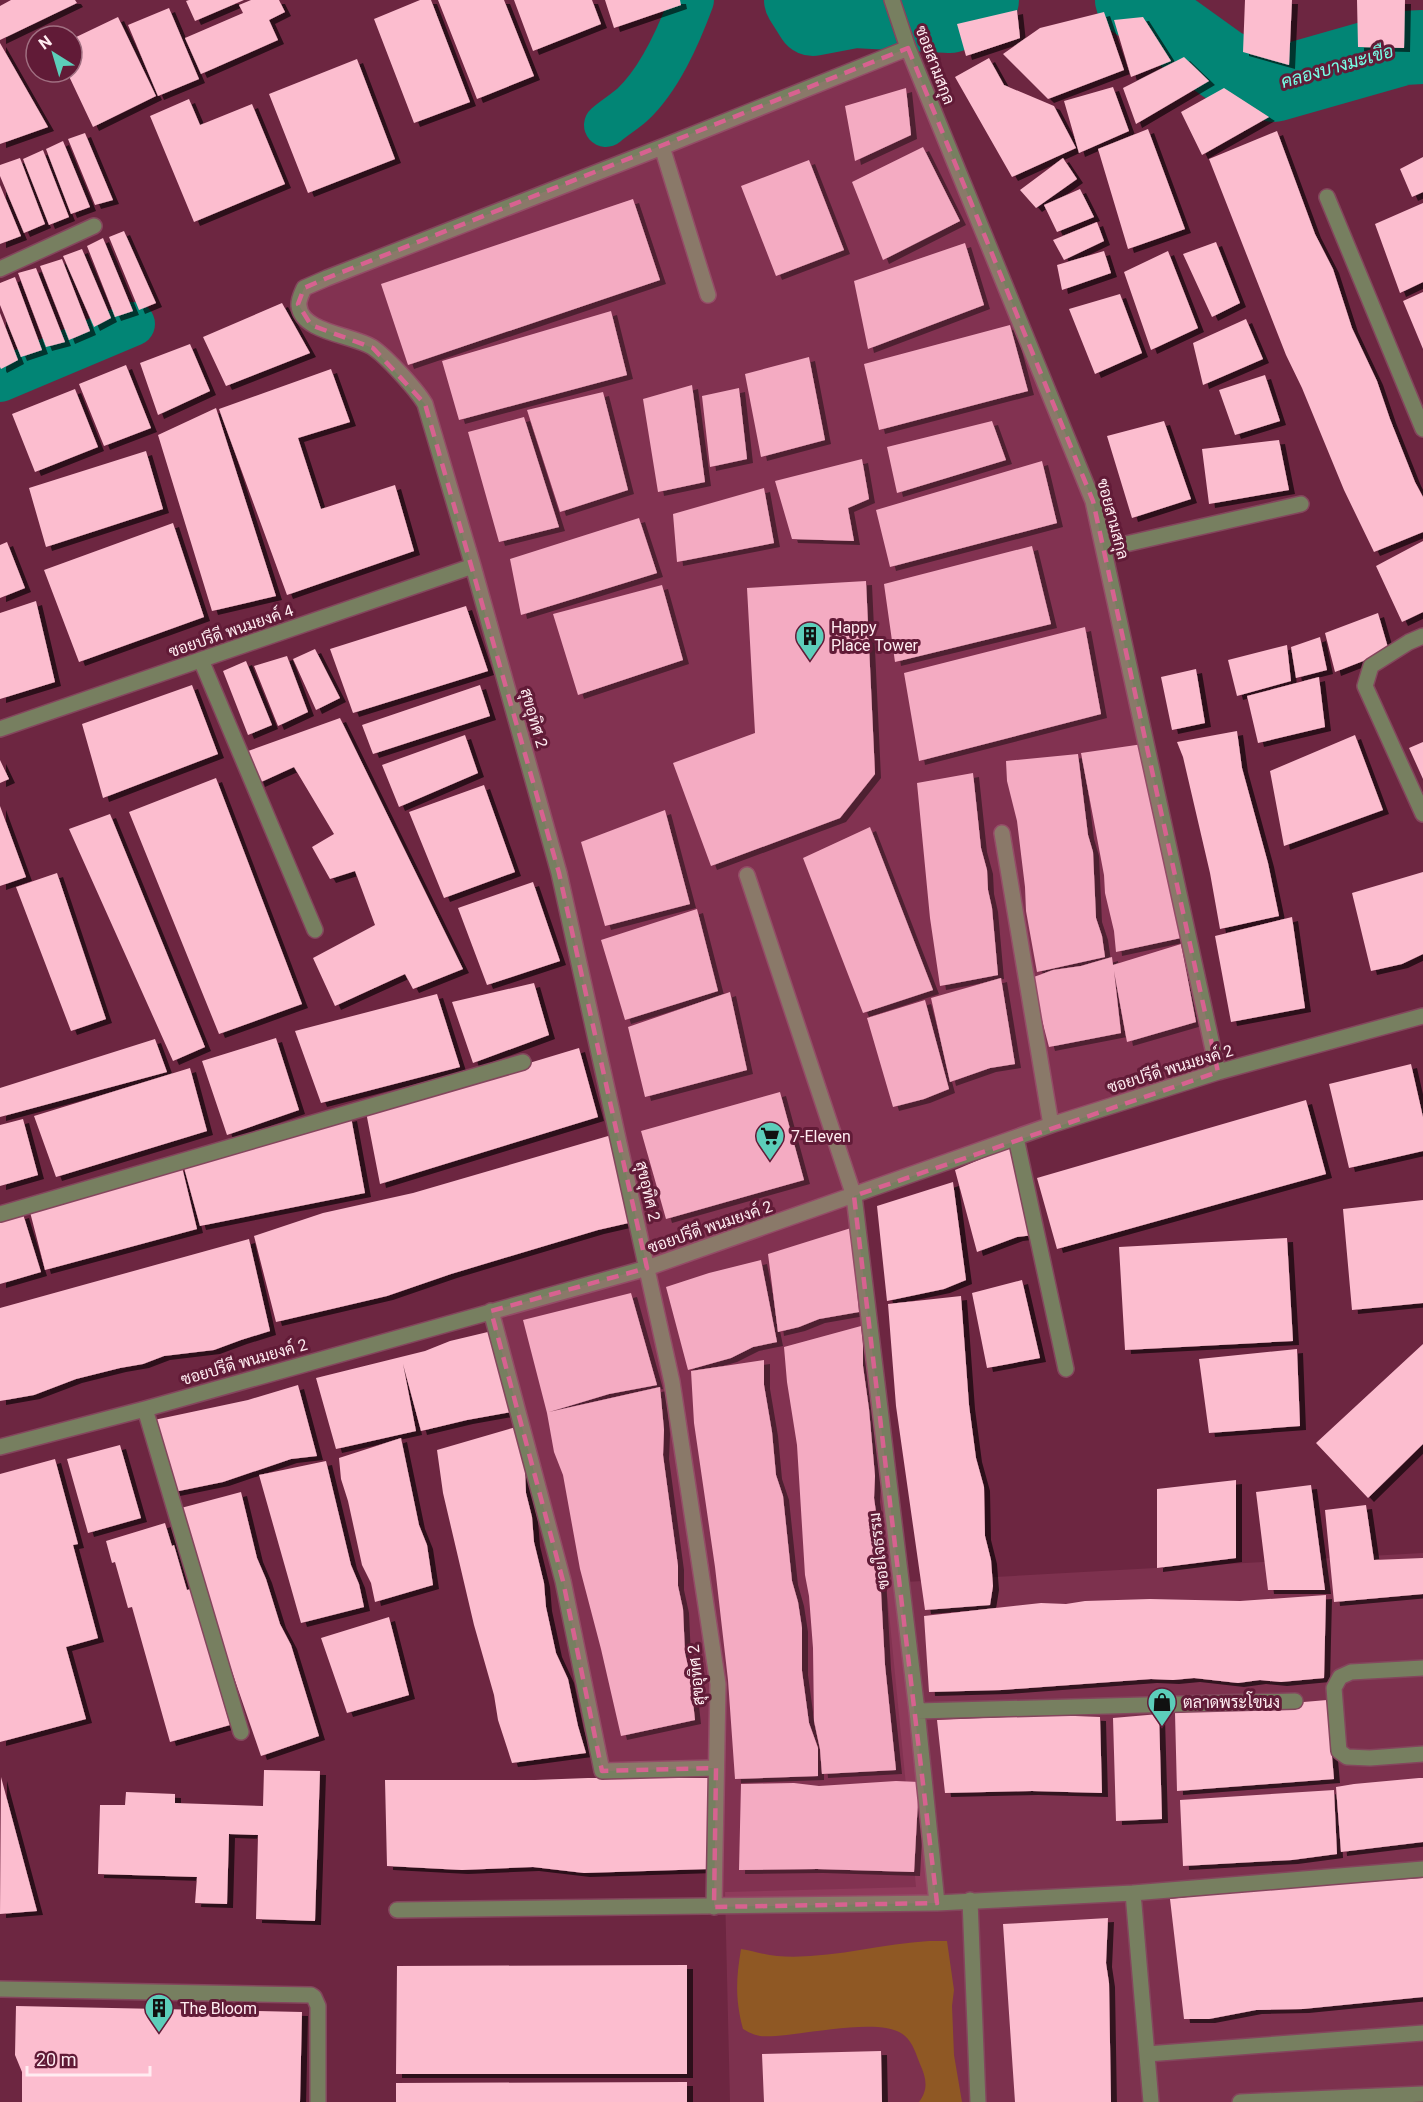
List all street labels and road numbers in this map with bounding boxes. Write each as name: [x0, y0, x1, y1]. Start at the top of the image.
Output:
street label: ซอยสามสกุล: [909, 23, 959, 108]
street label: ซอยสามสกุล: [1091, 476, 1133, 562]
street label: ซอยปรีดี พนมยงค์ 4: [165, 598, 296, 661]
street label: สุขอุทิศ 2: [514, 686, 552, 751]
street label: ซอยปรีดี พนมยงค์ 2: [1104, 1038, 1235, 1097]
street label: สุขอุทิศ 2: [630, 1159, 664, 1223]
street label: ซอยปรีดี พนมยงค์ 2: [644, 1194, 775, 1257]
street label: ซอยปรีดี พนมยงค์ 2: [178, 1332, 309, 1389]
street label: ซอยใจธรรม: [863, 1511, 893, 1591]
street label: สุขอุทิศ 2: [684, 1643, 710, 1706]

